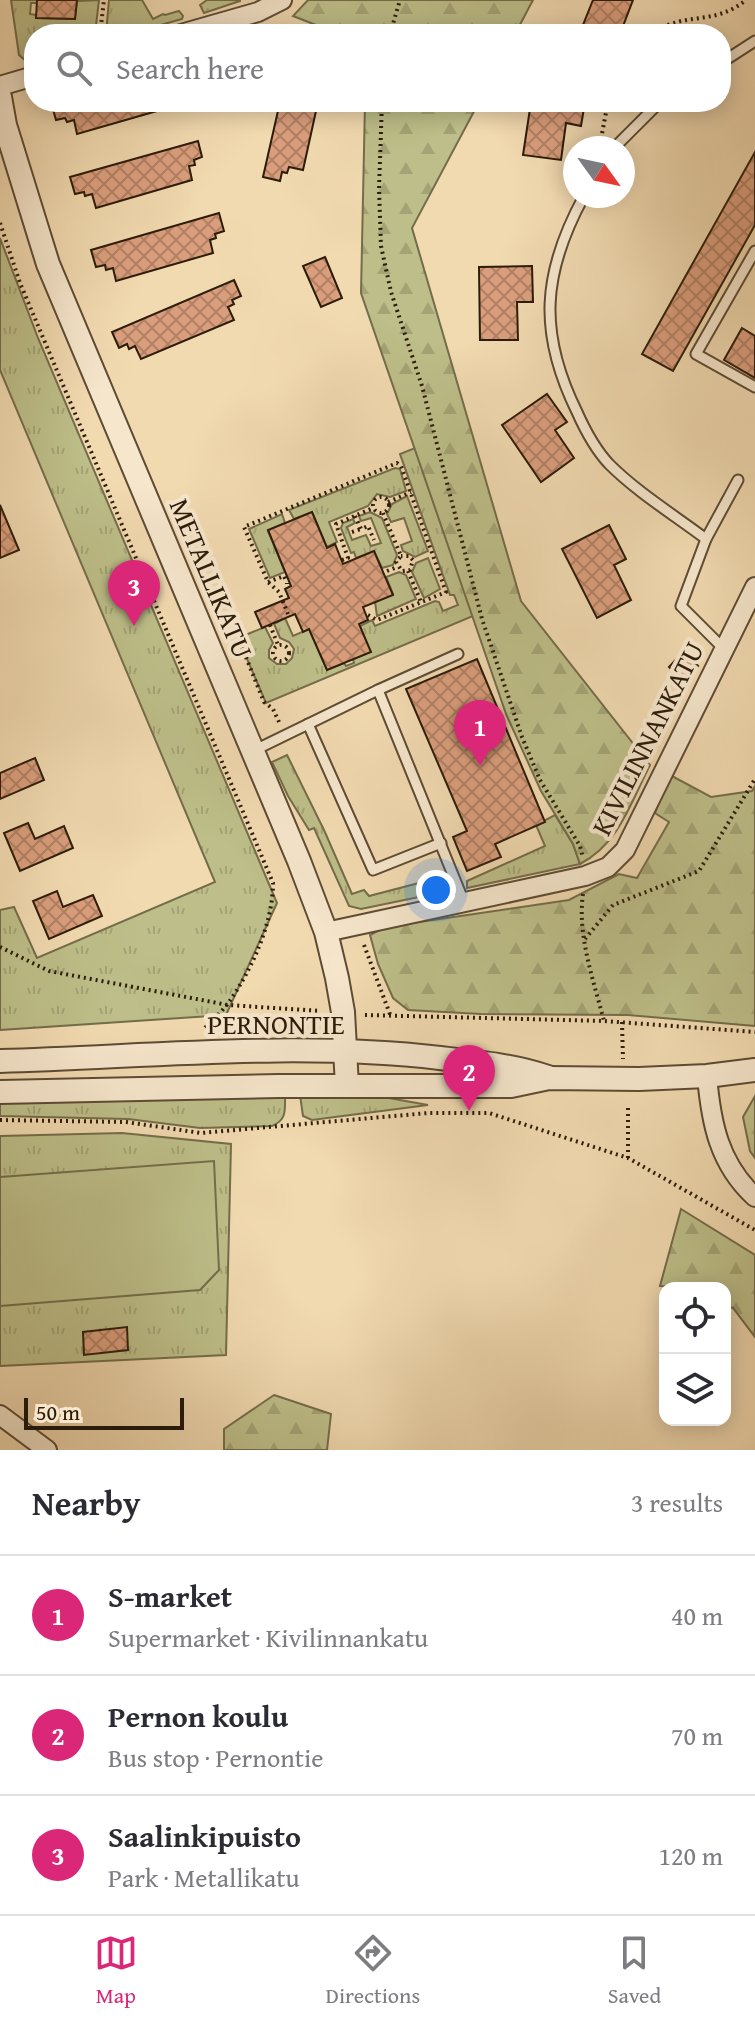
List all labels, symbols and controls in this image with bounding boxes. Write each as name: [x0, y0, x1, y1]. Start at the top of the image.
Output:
search box: [24, 24, 731, 112]
icon: search: [52, 46, 96, 90]
text: Search here: [116, 46, 264, 90]
north arrow: [563, 136, 635, 208]
street label: METALLIKATU: [160, 492, 264, 664]
pin: 3: [108, 560, 160, 626]
street label: KIVILINNANKATU: [580, 634, 714, 842]
pin: 1: [454, 700, 506, 766]
your location: [416, 870, 456, 910]
street label: PERNONTIE: [207, 1003, 345, 1044]
pin: 2: [443, 1045, 495, 1111]
map controls: [659, 1282, 731, 1426]
button: locate: [659, 1282, 731, 1354]
button: layers: [659, 1354, 731, 1426]
scale bar: [24, 1394, 184, 1430]
text: 50 m: [36, 1396, 80, 1428]
text: Nearby: [32, 1478, 141, 1527]
text: 3 results: [631, 1483, 723, 1522]
text: S-market: [108, 1574, 232, 1618]
text: 1: [51, 1596, 65, 1635]
text: 40 m: [671, 1596, 723, 1635]
text: Supermarket · Kivilinnankatu: [108, 1618, 428, 1657]
text: Pernon koulu: [108, 1694, 288, 1738]
text: 2: [51, 1716, 65, 1755]
text: 70 m: [671, 1716, 723, 1755]
text: Bus stop · Pernontie: [108, 1738, 323, 1777]
text: Saalinkipuisto: [108, 1814, 301, 1858]
text: 3: [51, 1836, 65, 1875]
text: 120 m: [658, 1836, 723, 1875]
text: Park · Metallikatu: [108, 1858, 300, 1897]
tab: Map: [94, 1931, 138, 2011]
tab: Directions: [326, 1931, 420, 2011]
tab: Saved: [608, 1931, 661, 2011]

